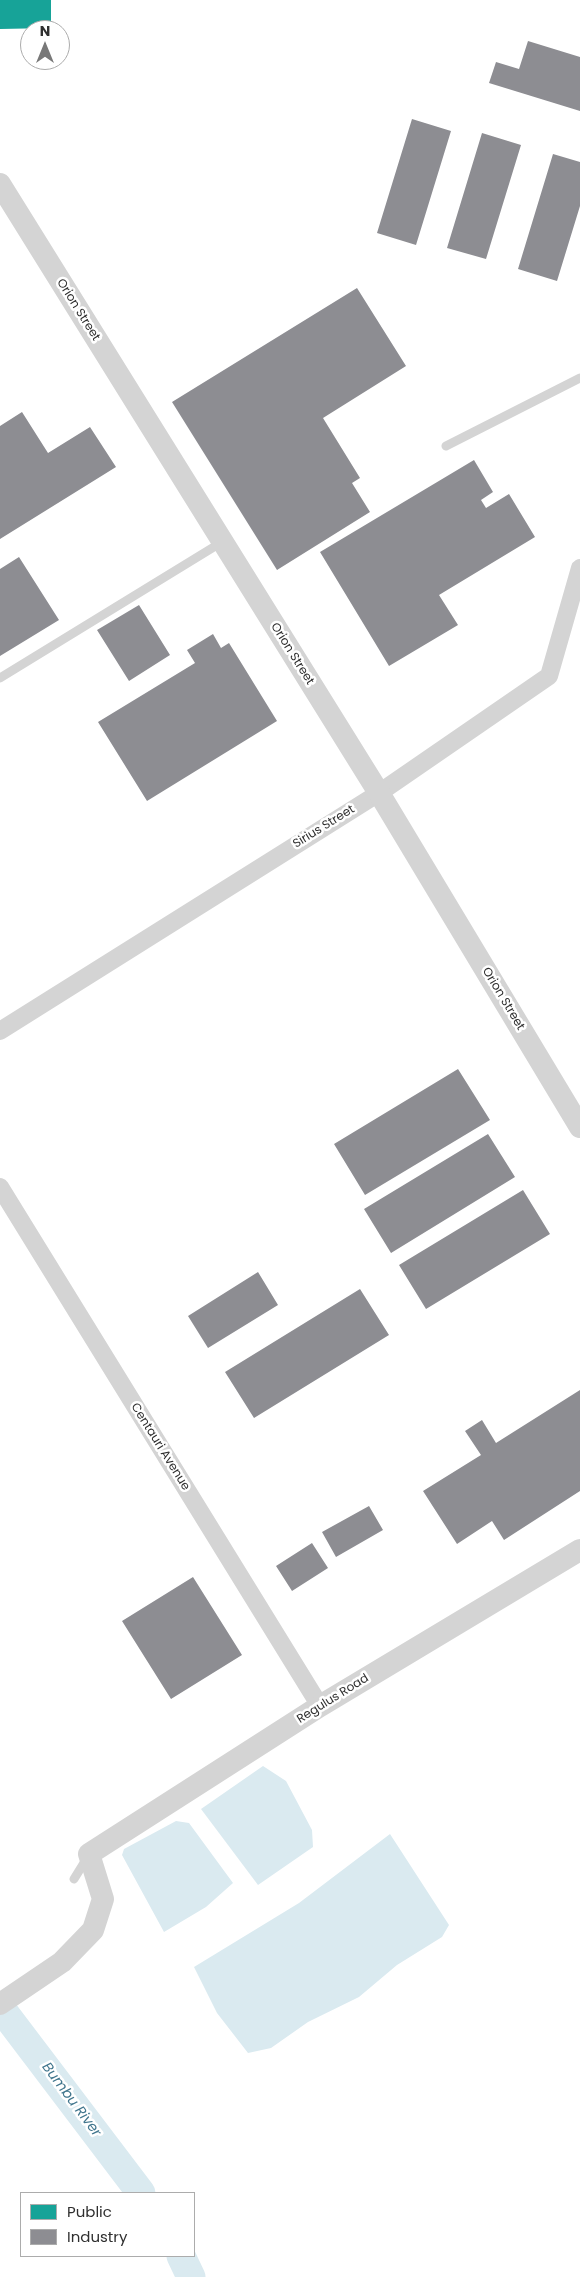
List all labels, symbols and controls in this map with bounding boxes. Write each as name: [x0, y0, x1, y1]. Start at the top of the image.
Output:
north arrow: [20, 20, 70, 70]
text: N: [40, 21, 50, 41]
street label: Orion Street: [53, 276, 103, 344]
street label: Orion Street: [267, 620, 317, 688]
street label: Sirius Street: [291, 802, 357, 852]
street label: Orion Street: [479, 965, 527, 1033]
street label: Centauri Avenue: [127, 1401, 193, 1493]
street label: Regulus Road: [294, 1671, 372, 1727]
water label: Bumbu River: [38, 2060, 104, 2140]
legend: [20, 2192, 195, 2257]
text: Public: [67, 2201, 112, 2222]
text: Industry: [67, 2226, 127, 2247]

